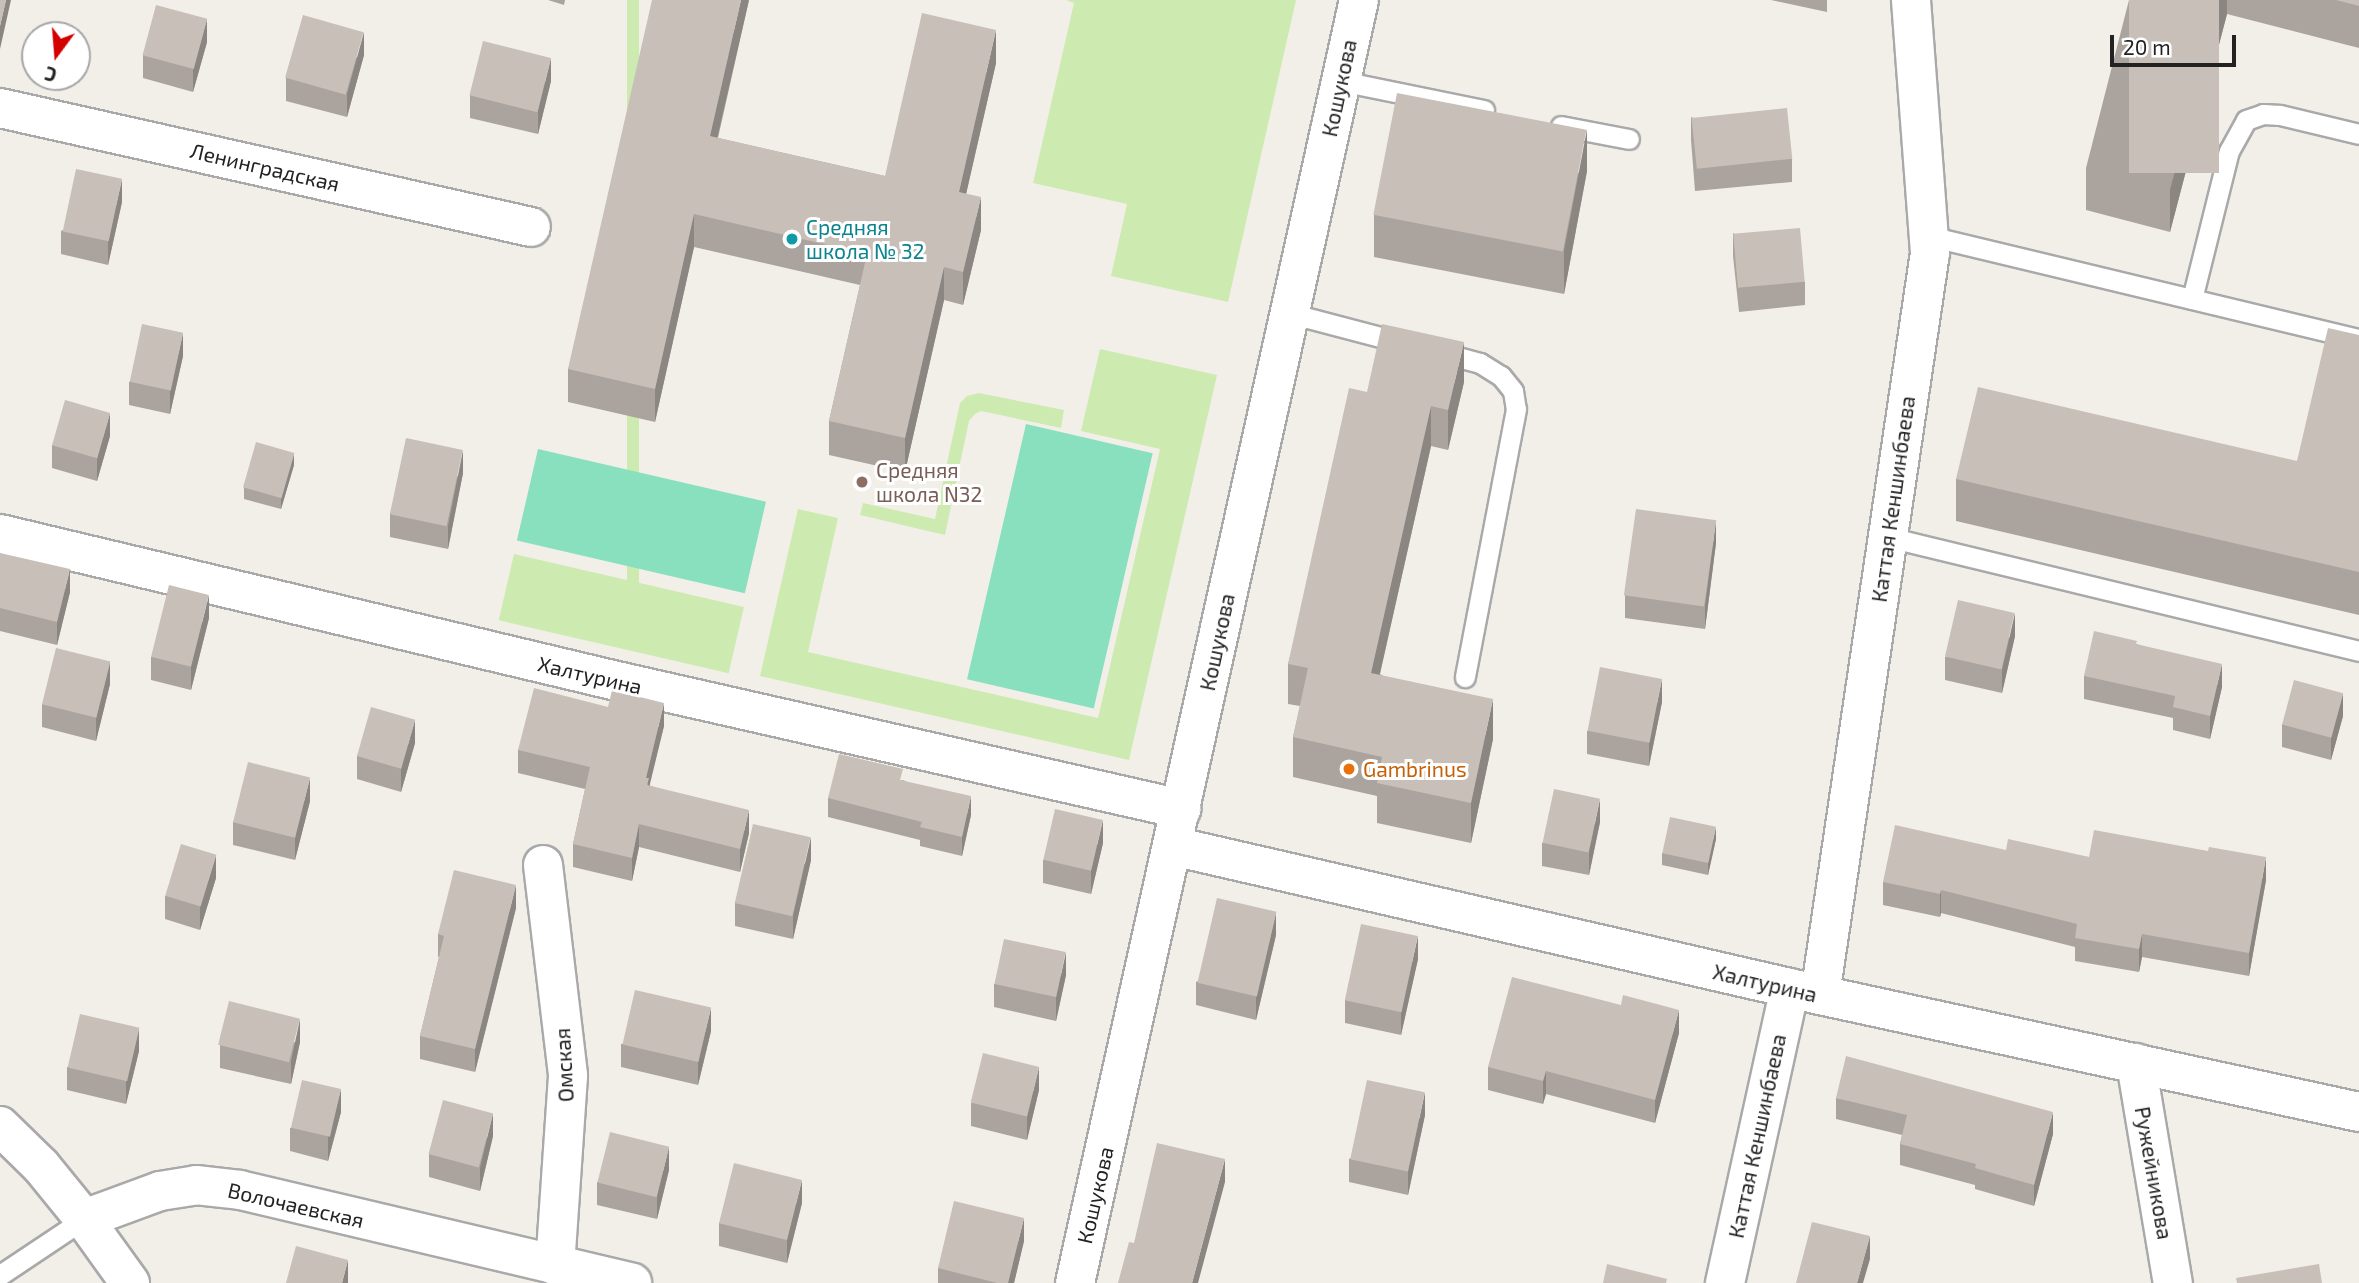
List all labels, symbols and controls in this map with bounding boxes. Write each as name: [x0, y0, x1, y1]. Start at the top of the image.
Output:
north arrow: [21, 21, 91, 91]
scale bar: [2114, 21, 2240, 65]
text: 20 m: [2123, 34, 2171, 59]
street label: Кошукова: [1316, 37, 1362, 139]
text: С: [42, 62, 59, 87]
street label: Ленинградская: [188, 138, 342, 196]
place label: Средняя школа № 32: [806, 214, 925, 264]
marker: Средняя школа № 32: [784, 231, 800, 247]
street label: Каттая Кеншинбаева: [1866, 394, 1920, 604]
place label: Средняя школа N32: [876, 457, 982, 507]
marker: Средняя школа N32: [854, 474, 870, 490]
street label: Кошукова: [1194, 591, 1240, 693]
street label: Халтурина: [535, 651, 645, 699]
place label: Gambrinus: [1363, 756, 1467, 782]
marker: Gambrinus: [1341, 761, 1357, 777]
street label: Халтурина: [1710, 959, 1820, 1007]
street label: Омская: [549, 1027, 579, 1103]
street label: Каттая Кеншинбаева: [1723, 1032, 1791, 1240]
street label: Ружейникова: [2130, 1105, 2178, 1241]
street label: Кошукова: [1072, 1144, 1118, 1246]
street label: Волочаевская: [225, 1177, 367, 1233]

